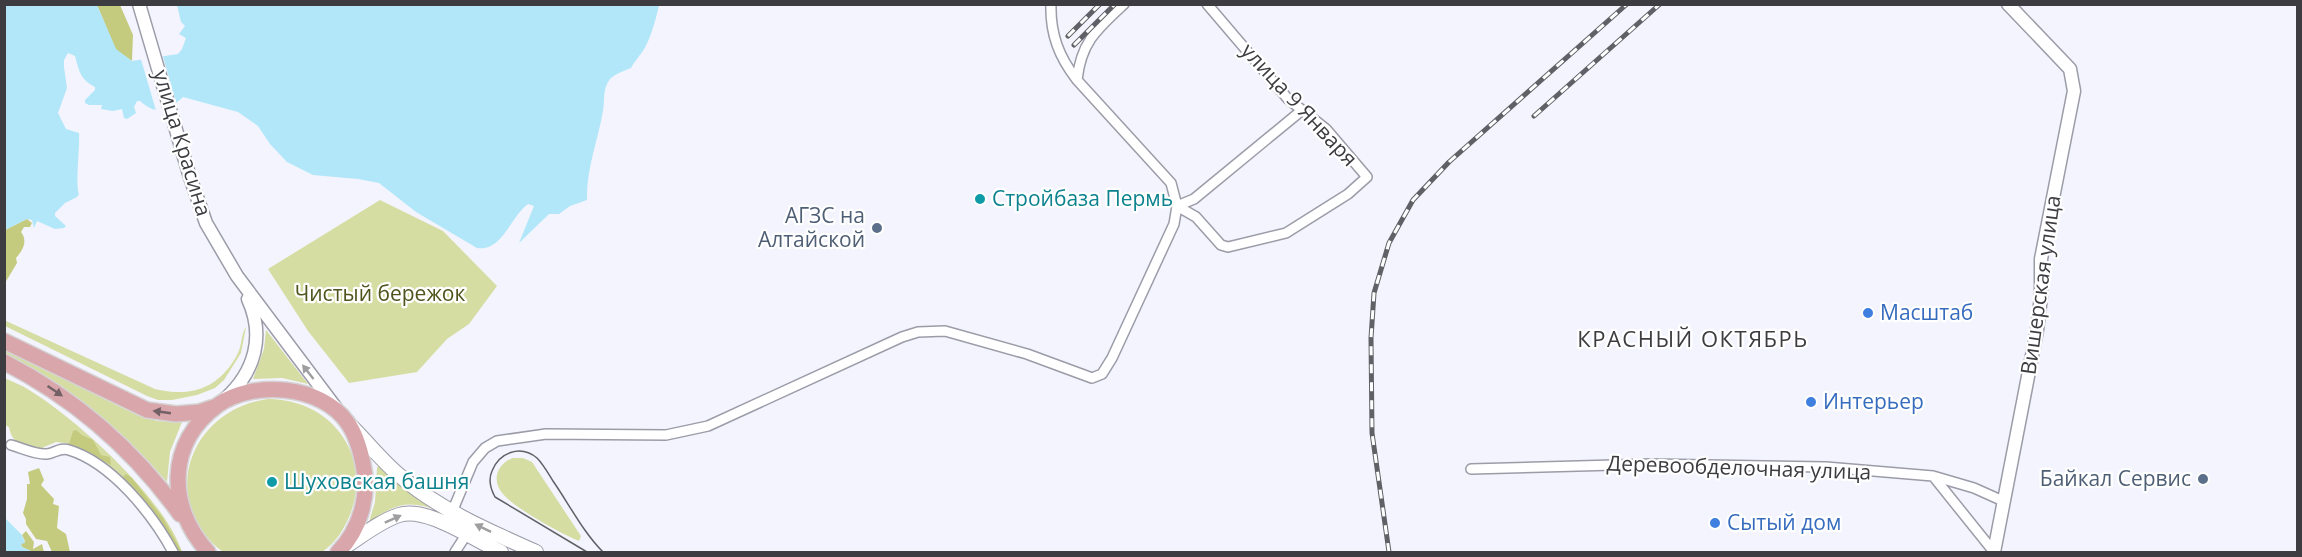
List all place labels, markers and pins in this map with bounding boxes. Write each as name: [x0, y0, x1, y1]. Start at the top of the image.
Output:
place label: Стройбаза Пермь: [992, 184, 1173, 212]
marker: Стройбаза Пермь: [973, 192, 987, 206]
place label: АГЗС на Алтайской: [758, 201, 865, 253]
marker: АГЗС на Алтайской: [870, 221, 884, 235]
place label: Масштаб: [1880, 298, 1973, 326]
marker: Масштаб: [1861, 306, 1875, 320]
place label: Интерьер: [1823, 387, 1924, 415]
marker: Интерьер: [1804, 395, 1818, 409]
place label: Байкал Сервис: [2040, 464, 2191, 492]
place label: Шуховская башня: [284, 467, 469, 495]
marker: Байкал Сервис: [2196, 472, 2210, 486]
marker: Шуховская башня: [265, 475, 279, 489]
place label: Сытый дом: [1727, 508, 1841, 536]
marker: Сытый дом: [1708, 516, 1722, 530]

